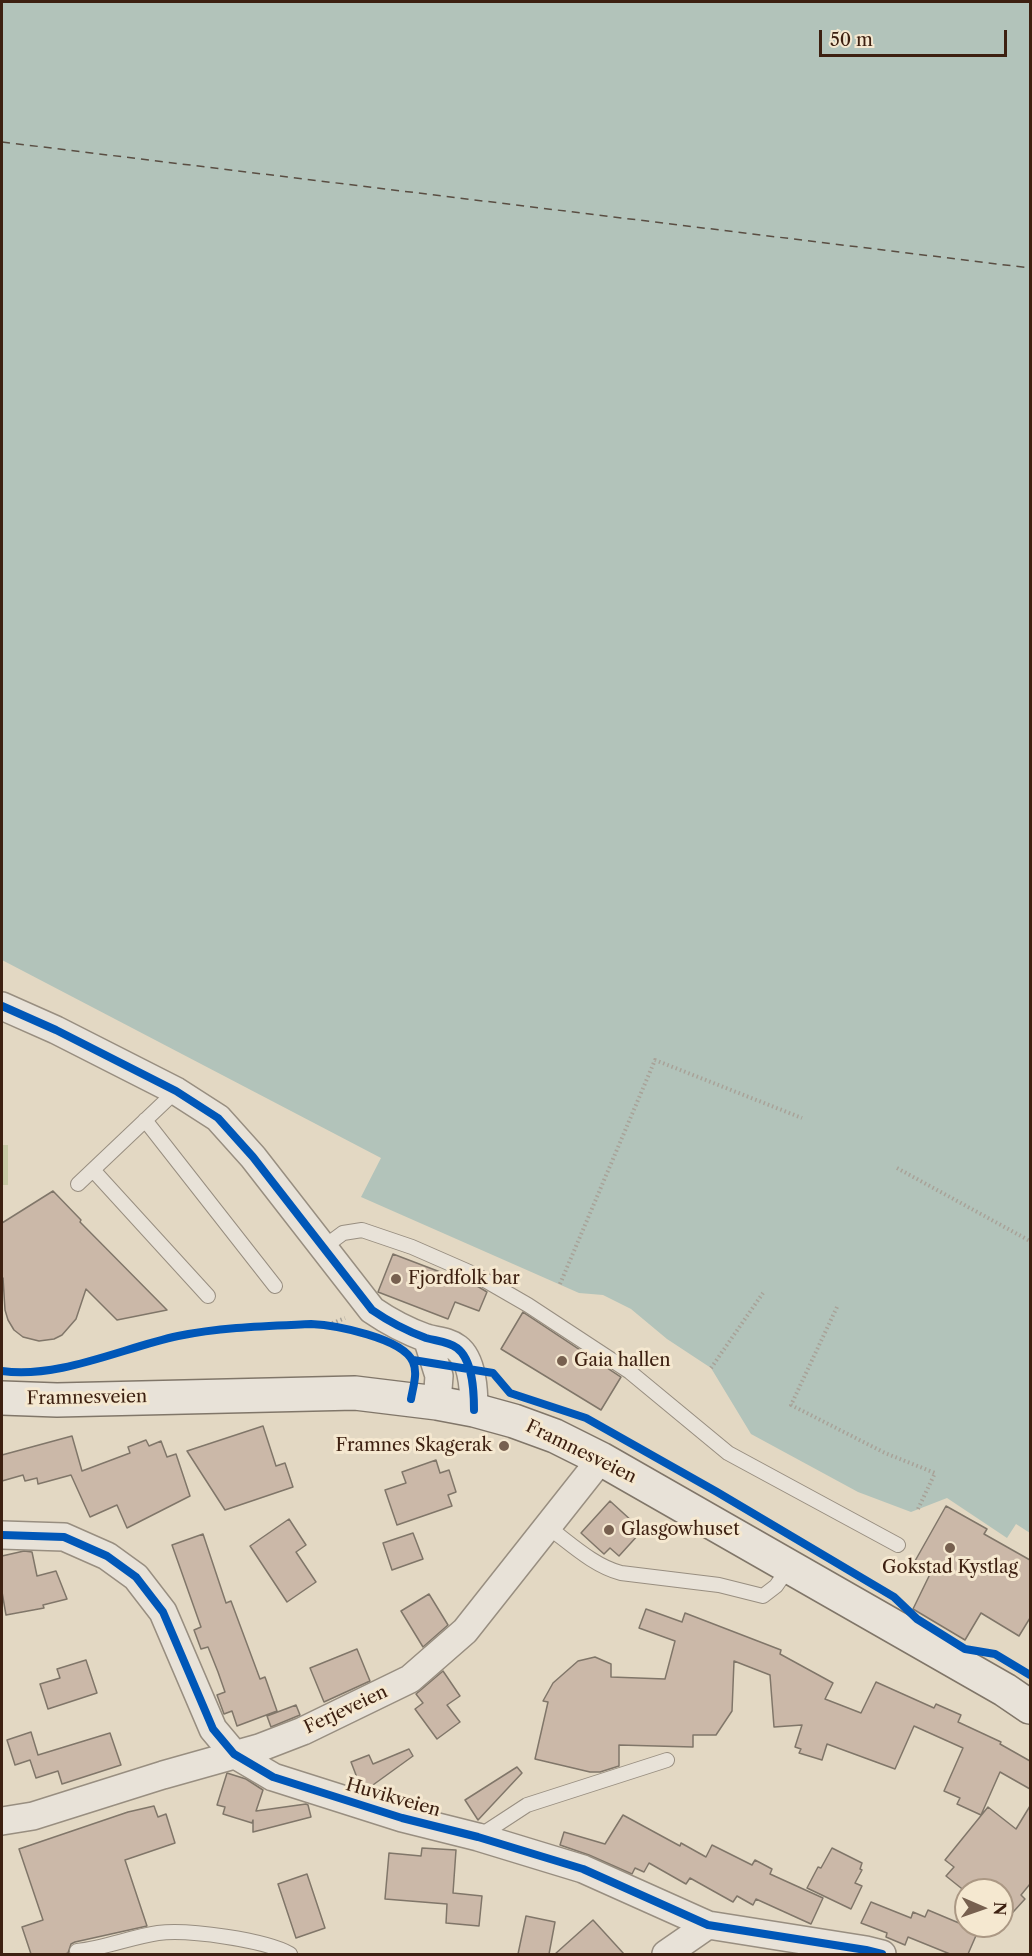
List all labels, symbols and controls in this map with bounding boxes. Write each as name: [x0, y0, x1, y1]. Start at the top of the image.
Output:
scale bar: [822, 18, 1010, 56]
text: 50 m: [830, 29, 873, 51]
place label: Fjordfolk bar: [408, 1268, 520, 1290]
marker: Fjordfolk bar: [389, 1272, 403, 1286]
place label: Gaia hallen: [574, 1350, 671, 1372]
marker: Gaia hallen: [555, 1354, 569, 1368]
street label: Framnesveien: [27, 1386, 147, 1410]
street label: Framnesveien: [522, 1416, 640, 1488]
place label: Framnes Skagerak: [335, 1435, 492, 1457]
marker: Framnes Skagerak: [497, 1439, 511, 1453]
place label: Glasgowhuset: [621, 1519, 740, 1541]
marker: Glasgowhuset: [602, 1523, 616, 1537]
marker: Gokstad Kystlag: [943, 1541, 957, 1555]
place label: Gokstad Kystlag: [882, 1557, 1018, 1579]
street label: Ferjeveien: [301, 1681, 391, 1739]
street label: Huvikveien: [343, 1774, 443, 1822]
north arrow: [954, 1878, 1014, 1938]
text: N: [990, 1901, 1010, 1916]

